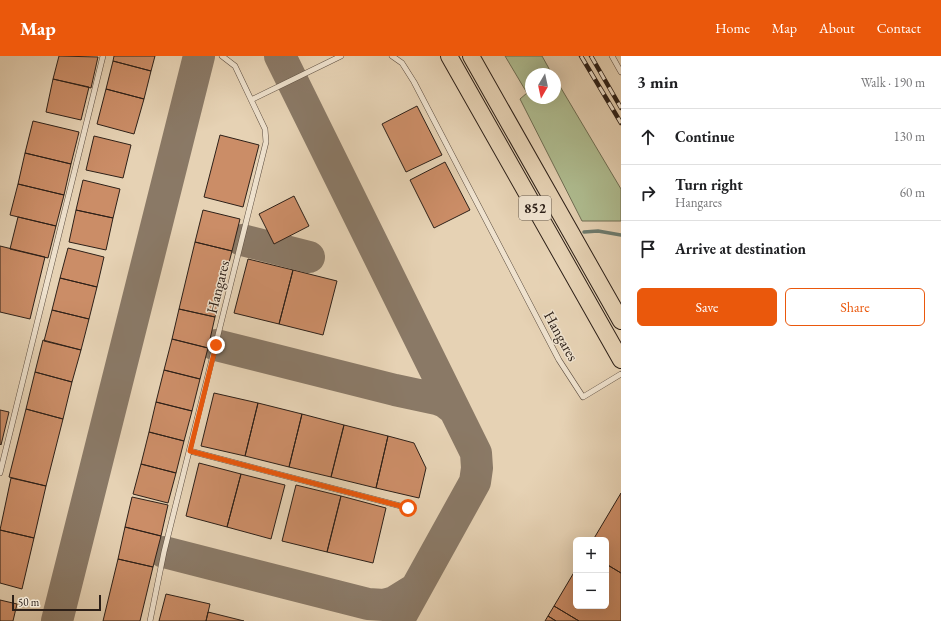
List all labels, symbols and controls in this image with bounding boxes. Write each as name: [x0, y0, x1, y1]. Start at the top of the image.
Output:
text: Map: [20, 16, 56, 41]
text: Home: [715, 19, 750, 37]
text: Map: [772, 19, 797, 37]
text: About: [819, 19, 855, 37]
text: Contact: [877, 19, 921, 37]
north arrow: [525, 68, 561, 104]
text: 3 min: [637, 71, 678, 93]
text: Walk · 190 m: [861, 74, 925, 91]
icon: ahead: [637, 126, 659, 148]
text: Continue: [675, 127, 735, 146]
text: 130 m: [894, 128, 925, 145]
text: Turn right: [675, 175, 743, 194]
icon: right: [637, 182, 659, 204]
text: 60 m: [900, 184, 925, 201]
text: Hangares: [675, 194, 722, 211]
road number: 852: [519, 196, 551, 220]
icon: arrive: [637, 238, 659, 260]
text: Arrive at destination: [675, 239, 806, 258]
street label: Hangares: [202, 258, 233, 316]
button: Save: [637, 288, 777, 326]
button: Share: [785, 288, 925, 326]
street label: Hangares: [540, 307, 583, 364]
route end: [207, 336, 225, 354]
route start: [399, 499, 417, 517]
map controls: [573, 537, 609, 609]
button: +: [573, 537, 609, 573]
button: −: [573, 573, 609, 609]
scale bar: [12, 593, 101, 612]
text: 50 m: [18, 595, 39, 609]

